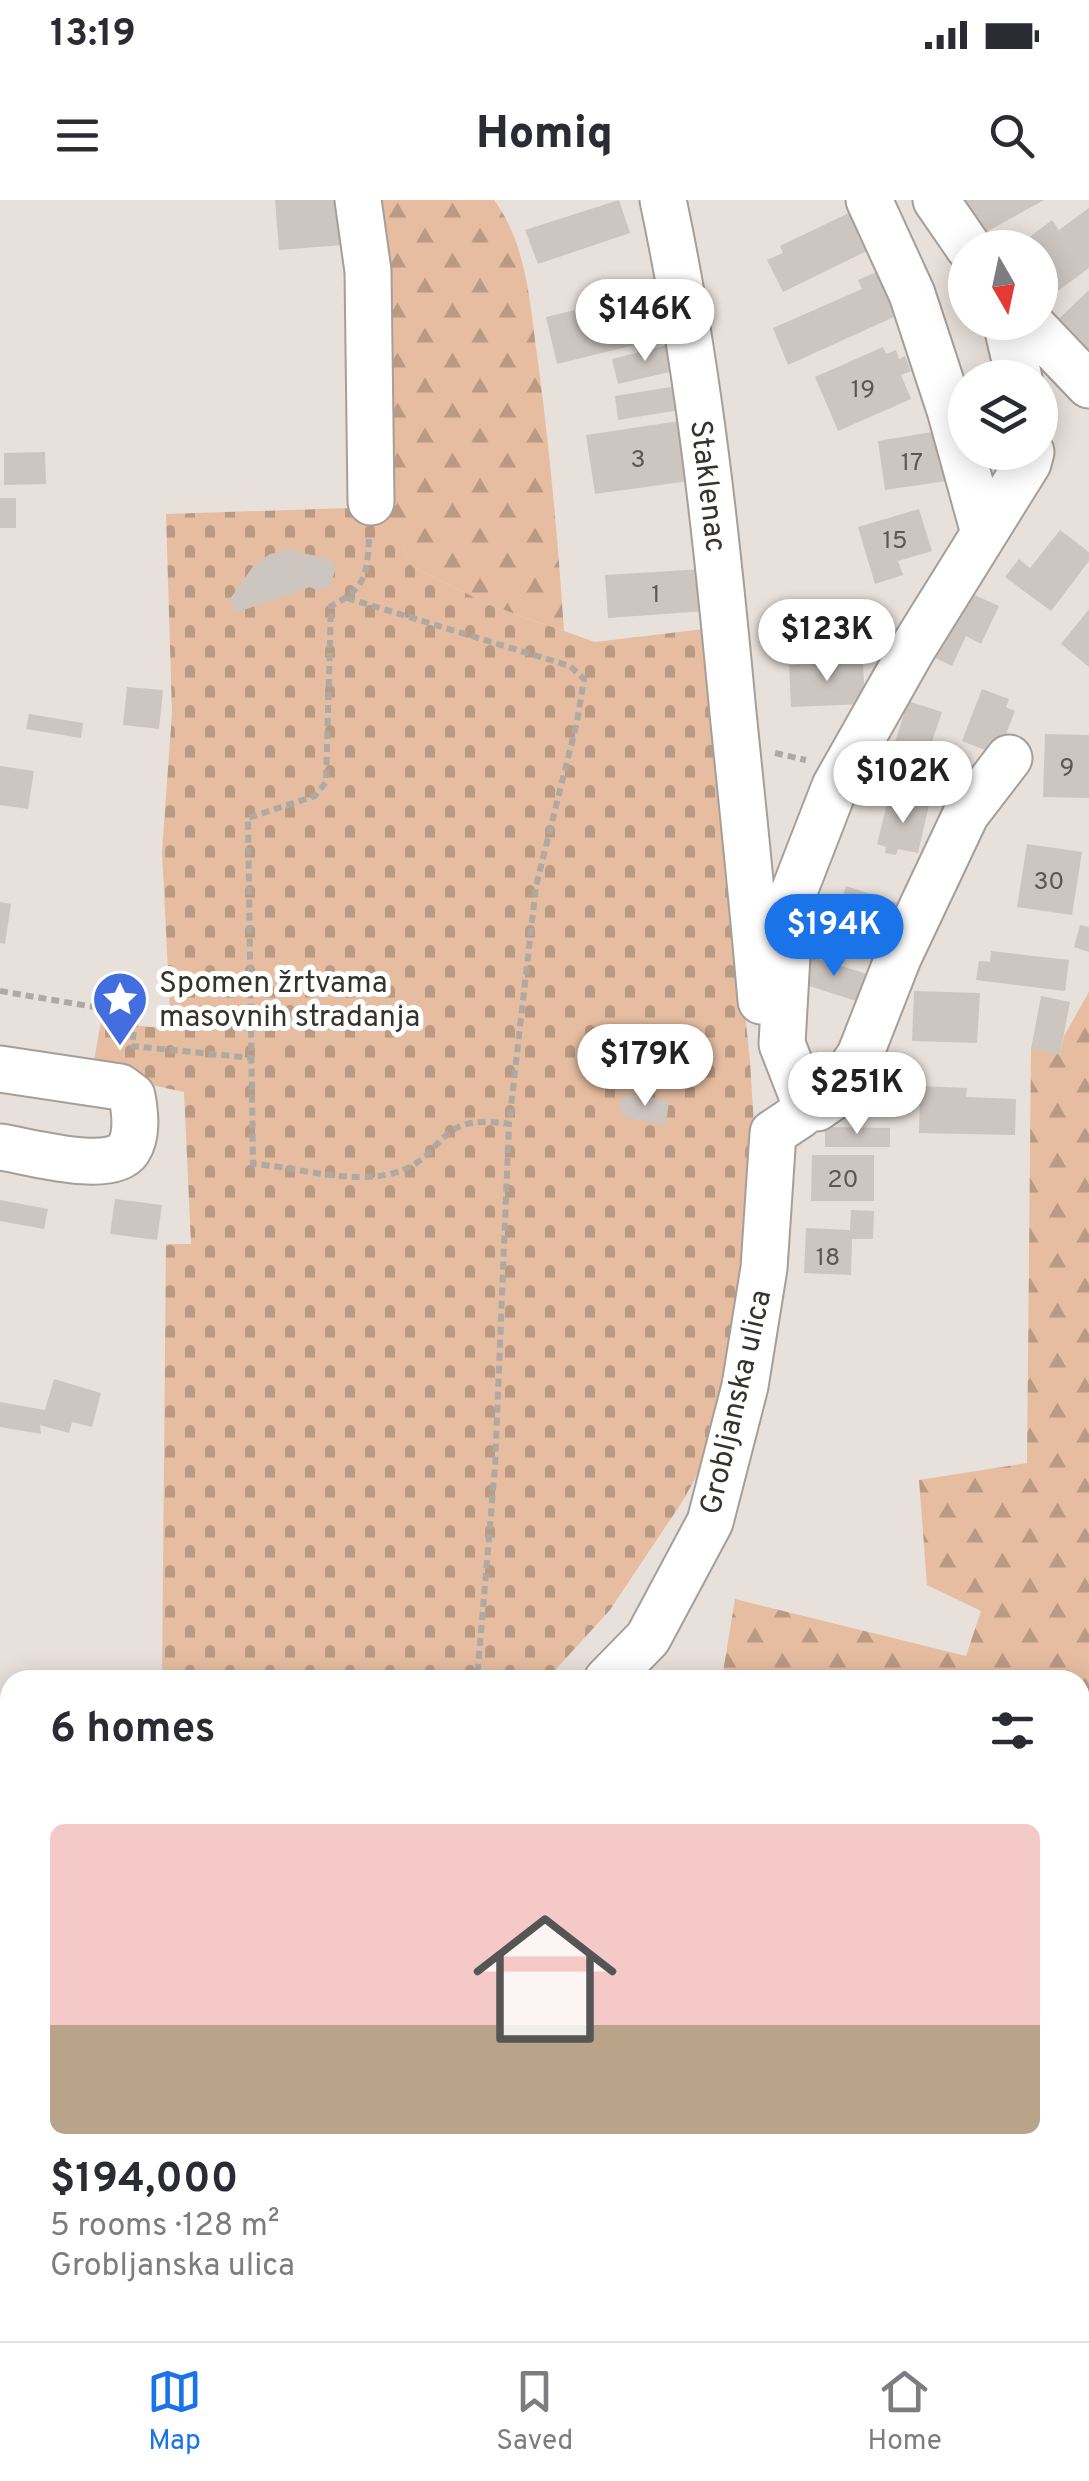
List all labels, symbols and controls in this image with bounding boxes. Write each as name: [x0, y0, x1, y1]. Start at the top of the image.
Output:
text: 13:19: [50, 11, 136, 60]
text: Homiq: [476, 107, 613, 164]
icon: menu: [50, 108, 105, 163]
icon: search: [984, 108, 1039, 163]
north arrow: [948, 230, 1058, 340]
map controls: [948, 230, 1058, 470]
pin: $146K: [575, 279, 715, 364]
text: $146K: [597, 291, 693, 331]
button: layers: [948, 360, 1058, 470]
house number: 19: [851, 375, 875, 407]
street label: Staklenac: [680, 418, 733, 555]
house number: 3: [630, 445, 646, 477]
house number: 17: [901, 448, 923, 480]
house number: 15: [883, 526, 907, 558]
house number: 1: [651, 580, 661, 612]
pin: $123K: [757, 599, 897, 684]
text: $123K: [780, 611, 874, 651]
pin: $102K: [833, 741, 973, 826]
text: $102K: [855, 753, 951, 793]
house number: 9: [1060, 753, 1074, 785]
house number: 30: [1034, 867, 1064, 899]
pin: $194K: [764, 894, 904, 979]
text: $194K: [787, 906, 882, 946]
place label: Spomen žrtvama masovnih stradanja: [159, 966, 420, 1037]
place icon: Spomen žrtvama masovnih stradanja: [90, 969, 150, 1048]
pin: $179K: [575, 1024, 715, 1109]
text: $179K: [599, 1036, 691, 1076]
pin: $251K: [787, 1052, 927, 1137]
text: $251K: [810, 1064, 904, 1104]
house number: 20: [827, 1165, 859, 1197]
house number: 18: [816, 1243, 840, 1275]
street label: Grobljanska ulica: [694, 1287, 781, 1519]
icon: filters: [985, 1703, 1040, 1758]
text: 6 homes: [50, 1704, 215, 1757]
icon: home: [455, 1889, 635, 2069]
text: $194,000: [50, 2154, 238, 2207]
text: 5 rooms · 128 m²: [50, 2207, 280, 2247]
text: Grobljanska ulica: [50, 2247, 295, 2287]
tab: Map: [147, 2364, 202, 2460]
tab: Saved: [496, 2364, 573, 2460]
tab: Home: [868, 2364, 942, 2460]

